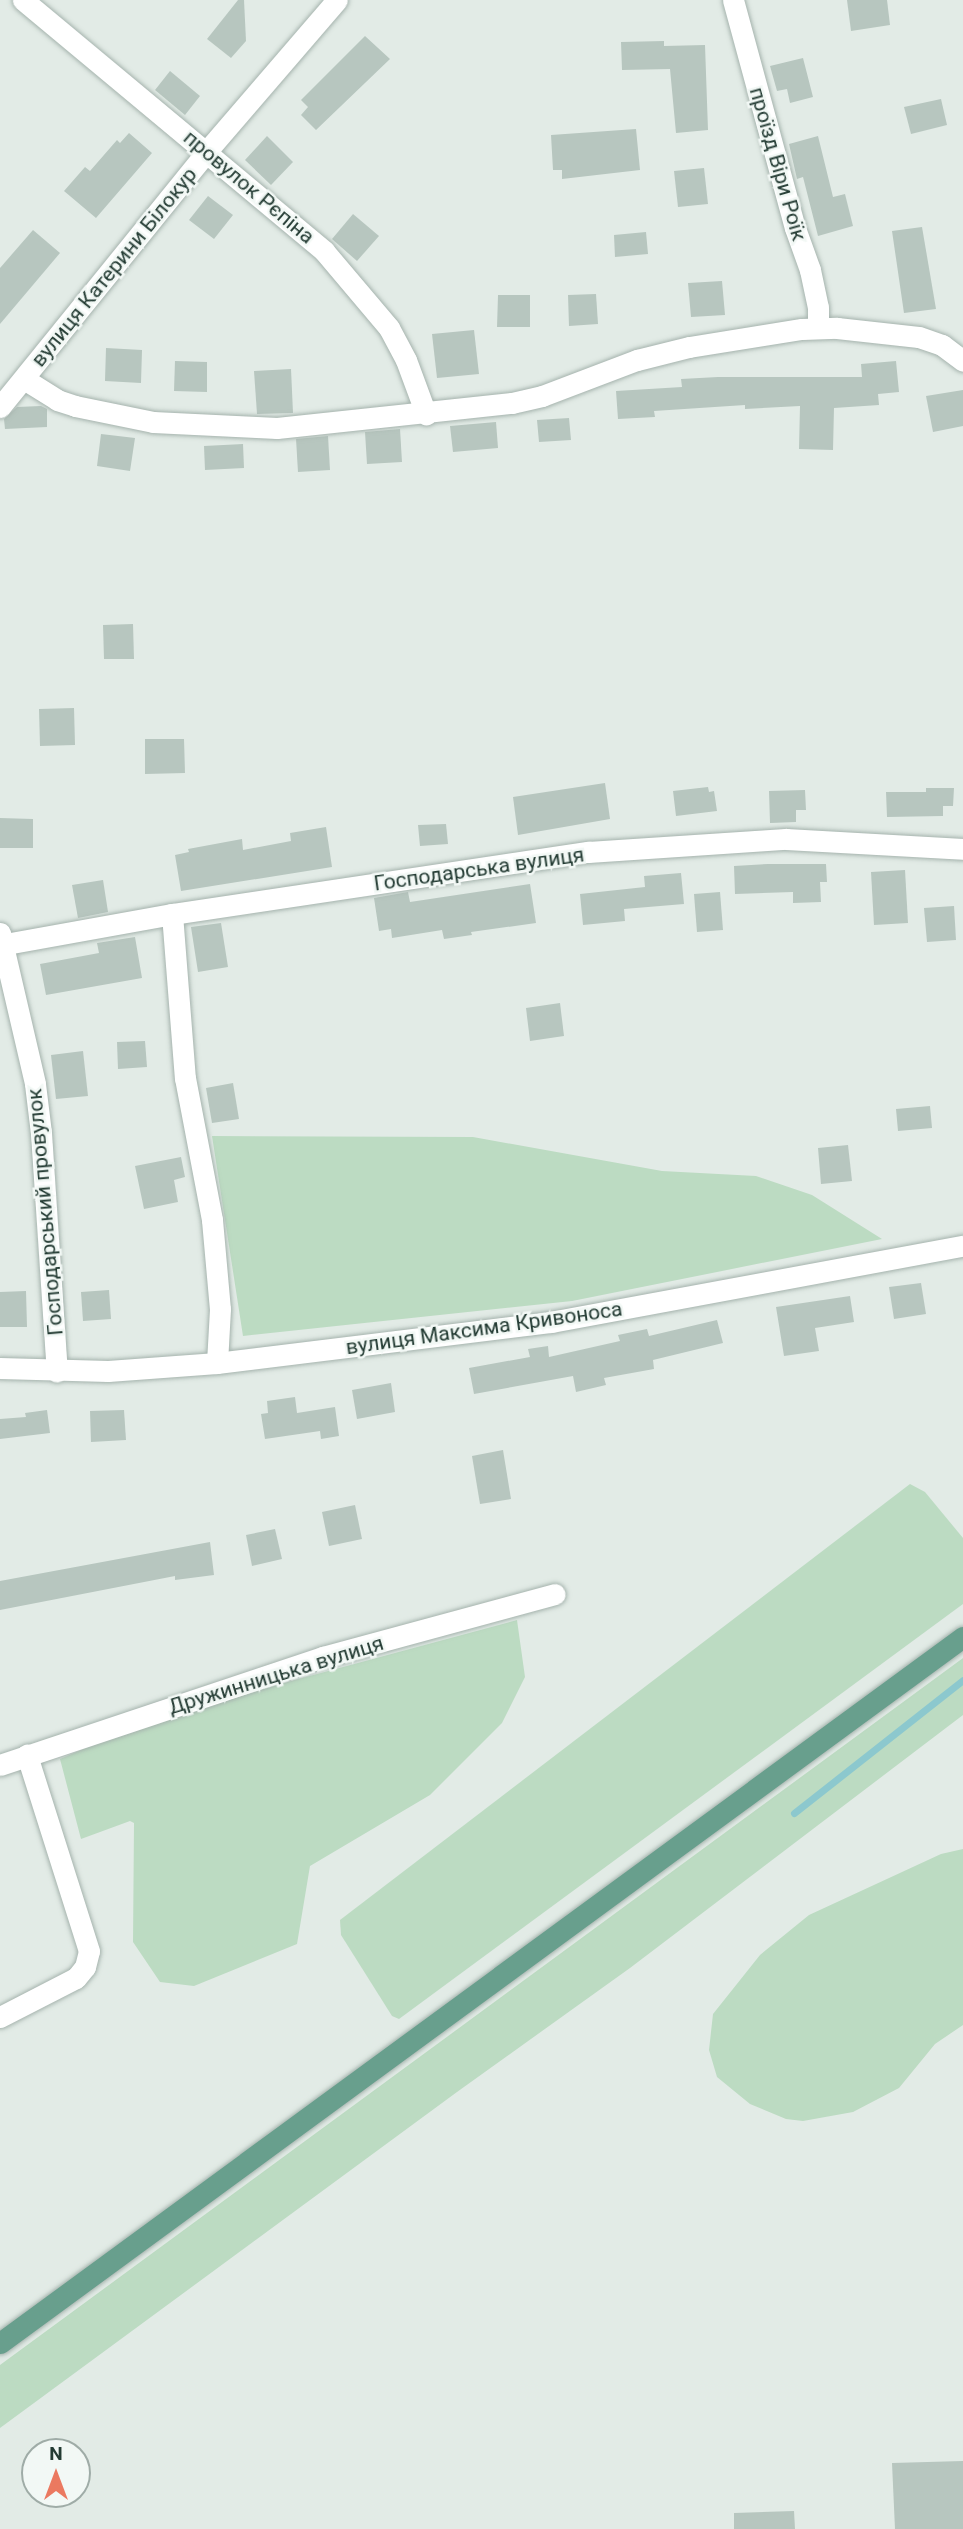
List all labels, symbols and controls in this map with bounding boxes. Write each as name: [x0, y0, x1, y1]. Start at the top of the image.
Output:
street label: проїзд Віри Роїк: [744, 84, 812, 244]
street label: провулок Рєпіна: [178, 125, 320, 249]
street label: вулиця Катерини Білокур: [26, 162, 202, 372]
street label: Господарська вулиця: [372, 842, 586, 896]
street label: Господарський провулок: [22, 1087, 68, 1337]
street label: вулиця Максима Кривоноса: [344, 1296, 624, 1360]
street label: Дружинницька вулиця: [165, 1630, 387, 1720]
north arrow: [21, 2438, 91, 2508]
text: N: [49, 2442, 63, 2465]

